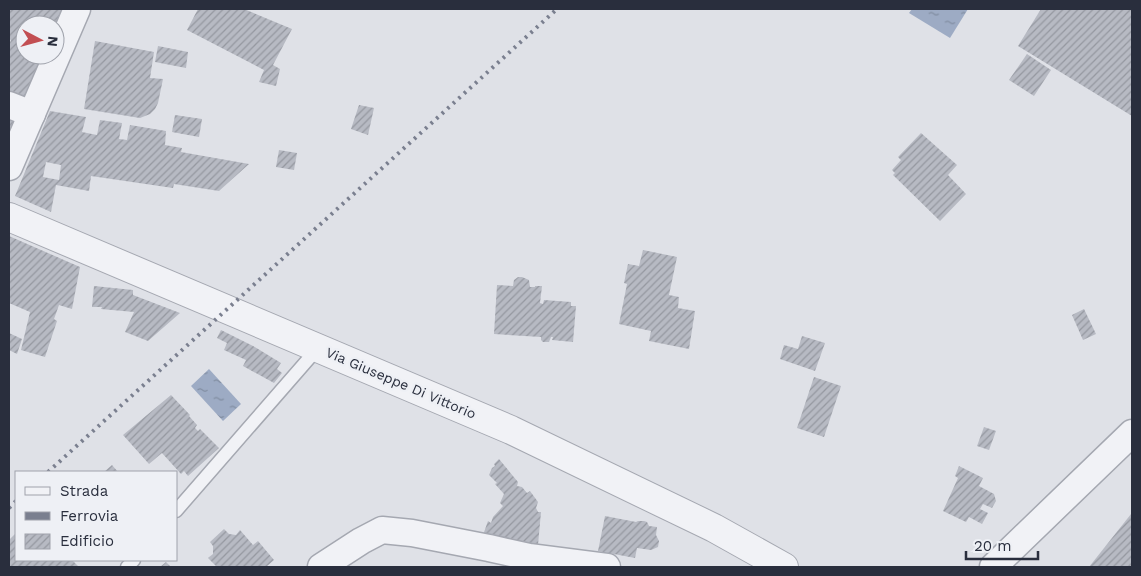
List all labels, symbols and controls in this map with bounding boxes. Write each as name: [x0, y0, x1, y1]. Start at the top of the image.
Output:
north arrow: [15, 15, 65, 65]
text: N: [44, 35, 61, 47]
street label: Via Giuseppe Di Vittorio: [324, 344, 478, 422]
legend: [15, 471, 178, 561]
text: Strada: [60, 482, 109, 500]
text: Ferrovia: [60, 507, 119, 525]
scale bar: [966, 528, 1038, 560]
text: Edificio: [60, 532, 114, 550]
text: 20 m: [974, 537, 1012, 555]

